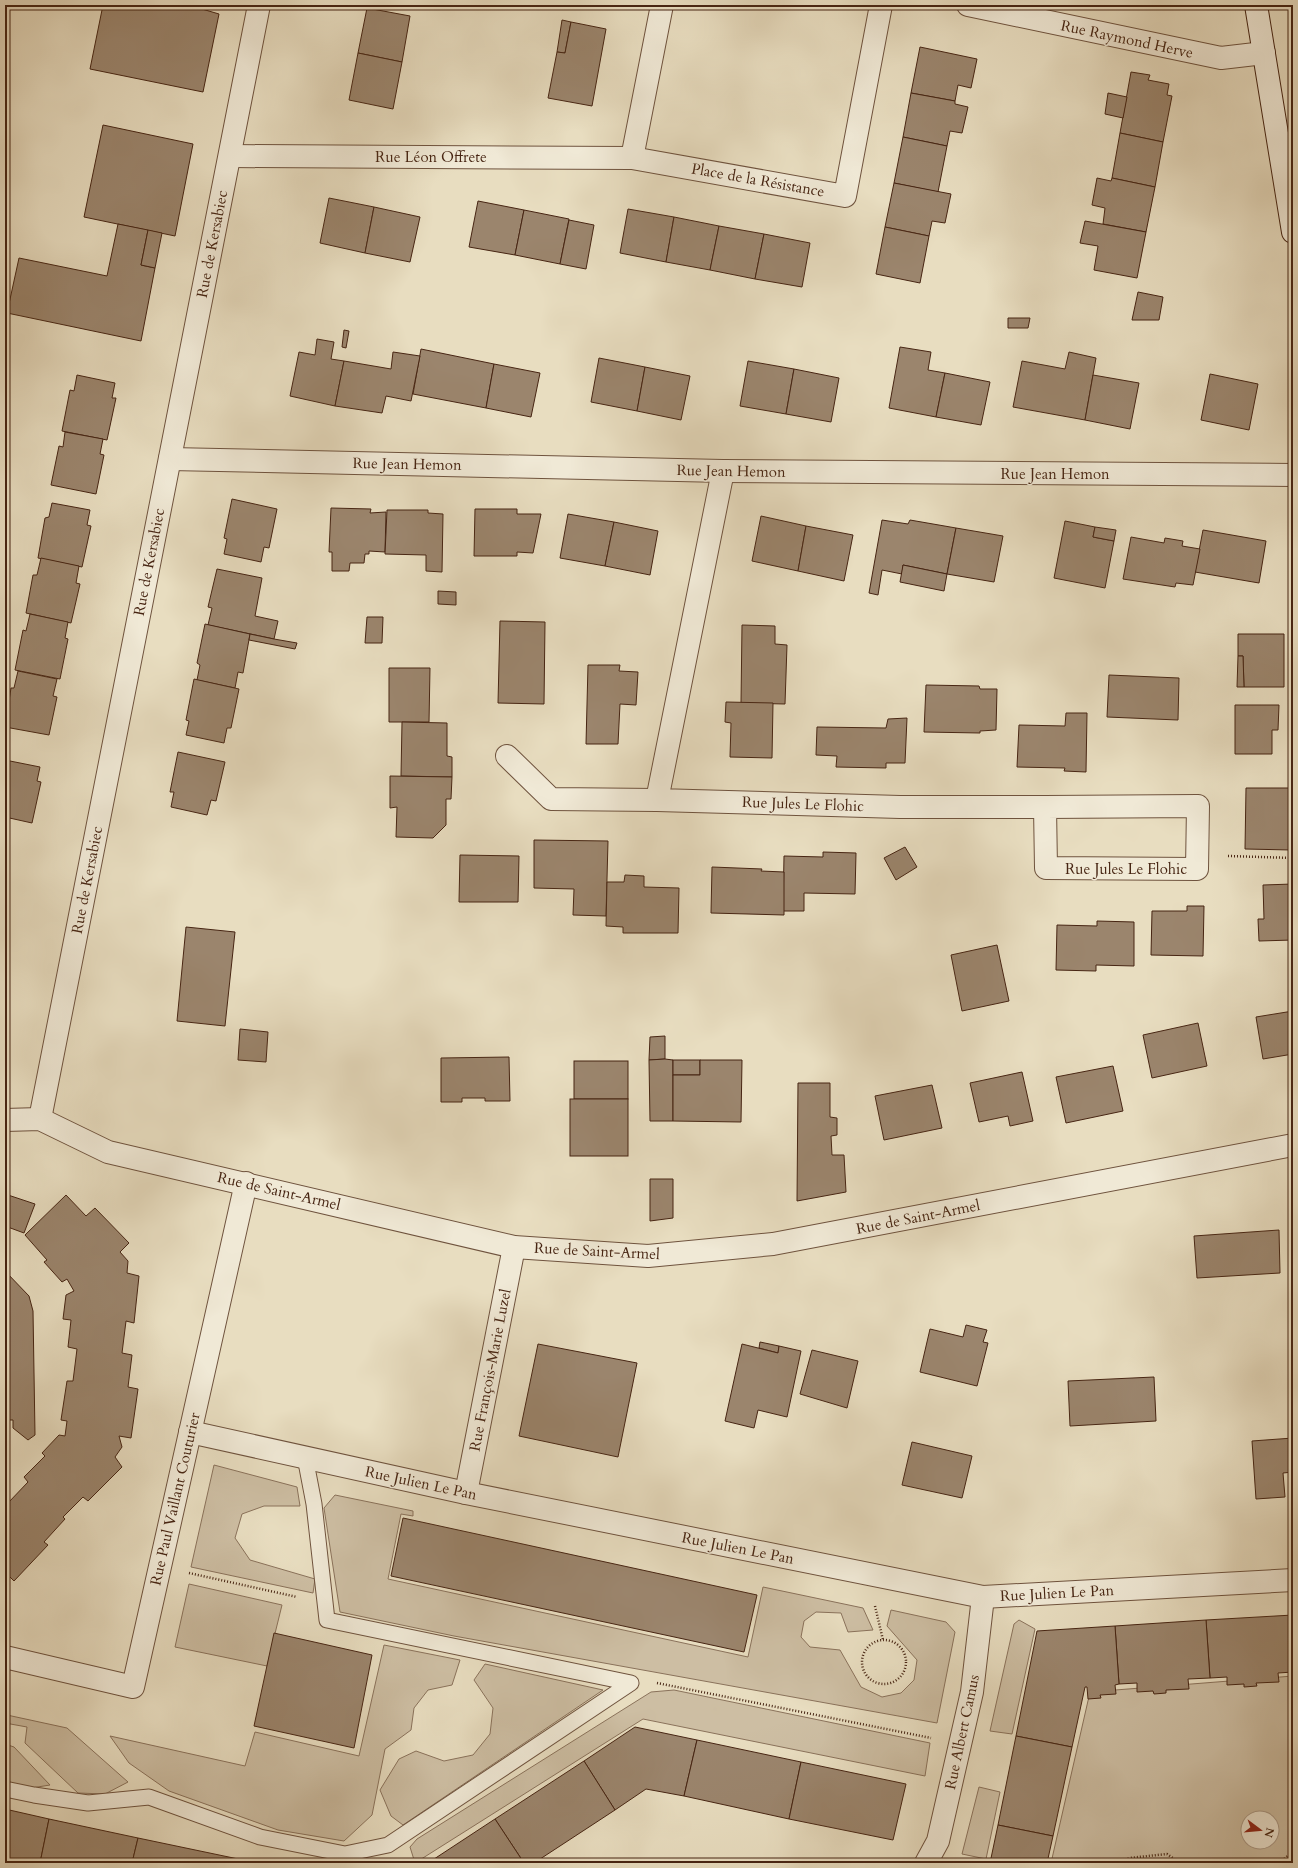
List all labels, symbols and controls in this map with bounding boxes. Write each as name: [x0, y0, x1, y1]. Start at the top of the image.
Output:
street label: Rue Raymond Herve: [1059, 15, 1195, 63]
street label: Rue Léon Offrete: [375, 147, 487, 167]
street label: Place de la Résistance: [690, 158, 826, 202]
street label: Rue de Kersabiec: [192, 188, 232, 299]
street label: Rue Jean Hemon: [352, 453, 462, 475]
street label: Rue Jean Hemon: [676, 460, 786, 482]
street label: Rue Jean Hemon: [1000, 464, 1110, 484]
street label: Rue de Kersabiec: [129, 506, 169, 617]
street label: Rue Jules Le Flohic: [742, 792, 865, 816]
street label: Rue de Kersabiec: [67, 824, 107, 935]
street label: Rue Jules Le Flohic: [1065, 859, 1187, 879]
street label: Rue de Saint-Armel: [215, 1167, 343, 1215]
street label: Rue de Saint-Armel: [854, 1195, 982, 1239]
street label: Rue de Saint-Armel: [534, 1238, 661, 1264]
street label: Rue François-Marie Luzel: [464, 1287, 516, 1453]
street label: Rue Paul Vaillant Couturier: [145, 1410, 205, 1587]
street label: Rue Julien Le Pan: [363, 1461, 479, 1505]
street label: Rue Julien Le Pan: [680, 1527, 796, 1569]
street label: Rue Julien Le Pan: [1000, 1580, 1115, 1606]
street label: Rue Albert Camus: [940, 1673, 984, 1791]
north arrow: [1240, 1810, 1280, 1850]
text: N: [1260, 1826, 1278, 1840]

